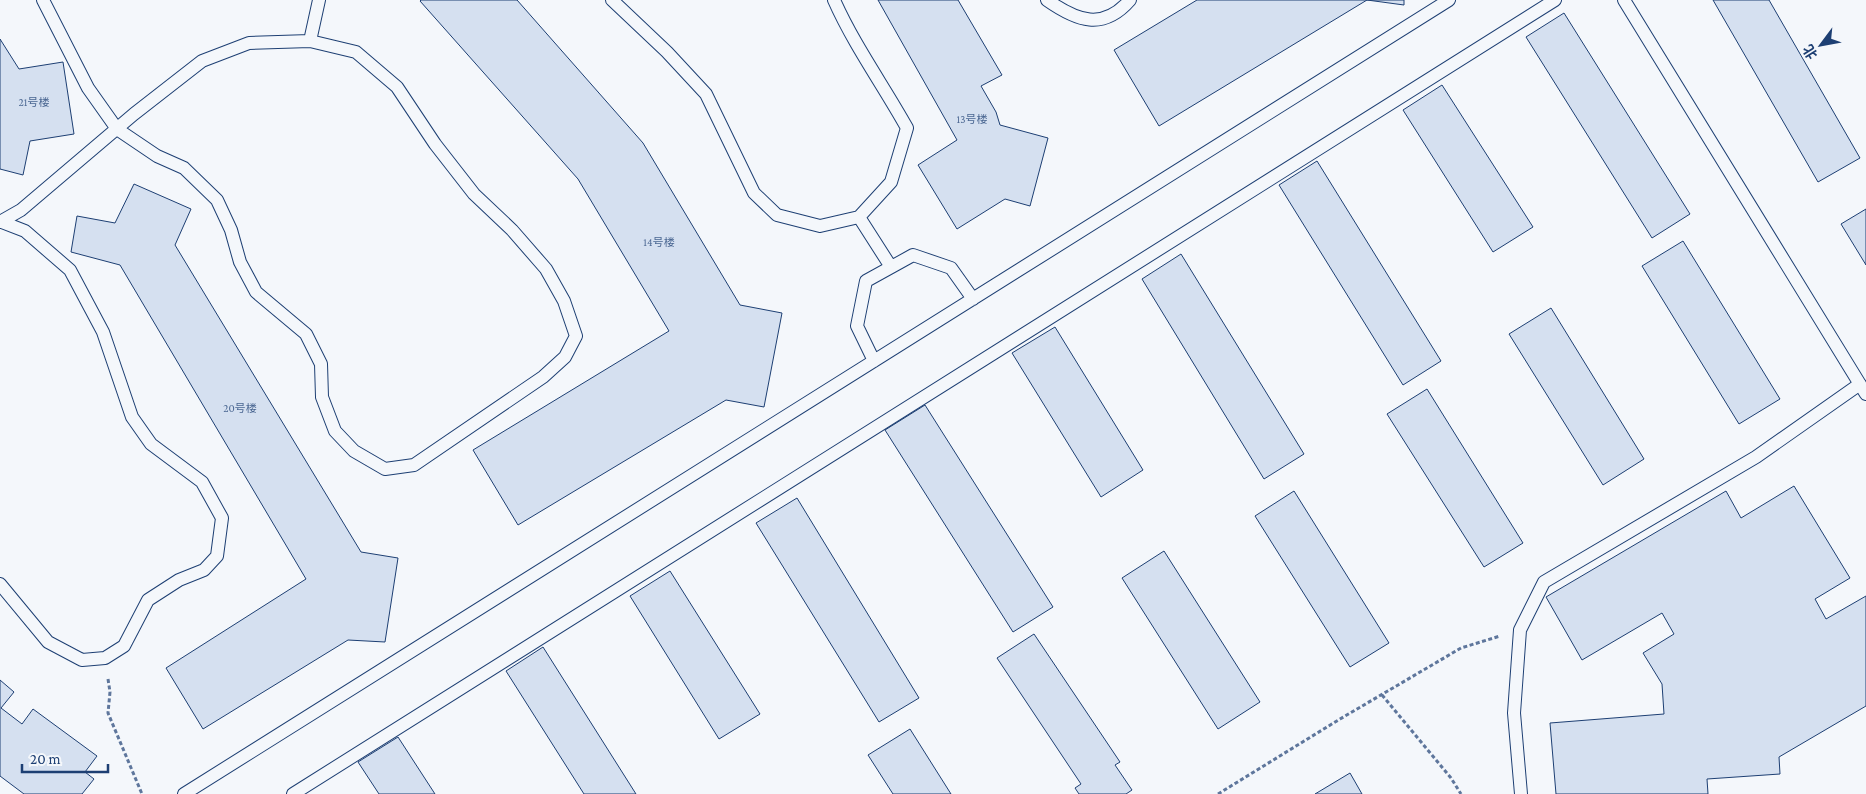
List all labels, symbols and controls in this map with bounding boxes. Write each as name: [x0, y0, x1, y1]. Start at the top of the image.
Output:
north arrow: [1796, 20, 1846, 70]
text: 北: [1799, 42, 1820, 62]
house number: 21号楼: [19, 96, 49, 108]
house number: 13号楼: [957, 113, 987, 125]
house number: 14号楼: [643, 236, 675, 248]
house number: 20号楼: [223, 402, 257, 414]
scale bar: [22, 742, 109, 774]
text: 20 m: [30, 751, 61, 767]

